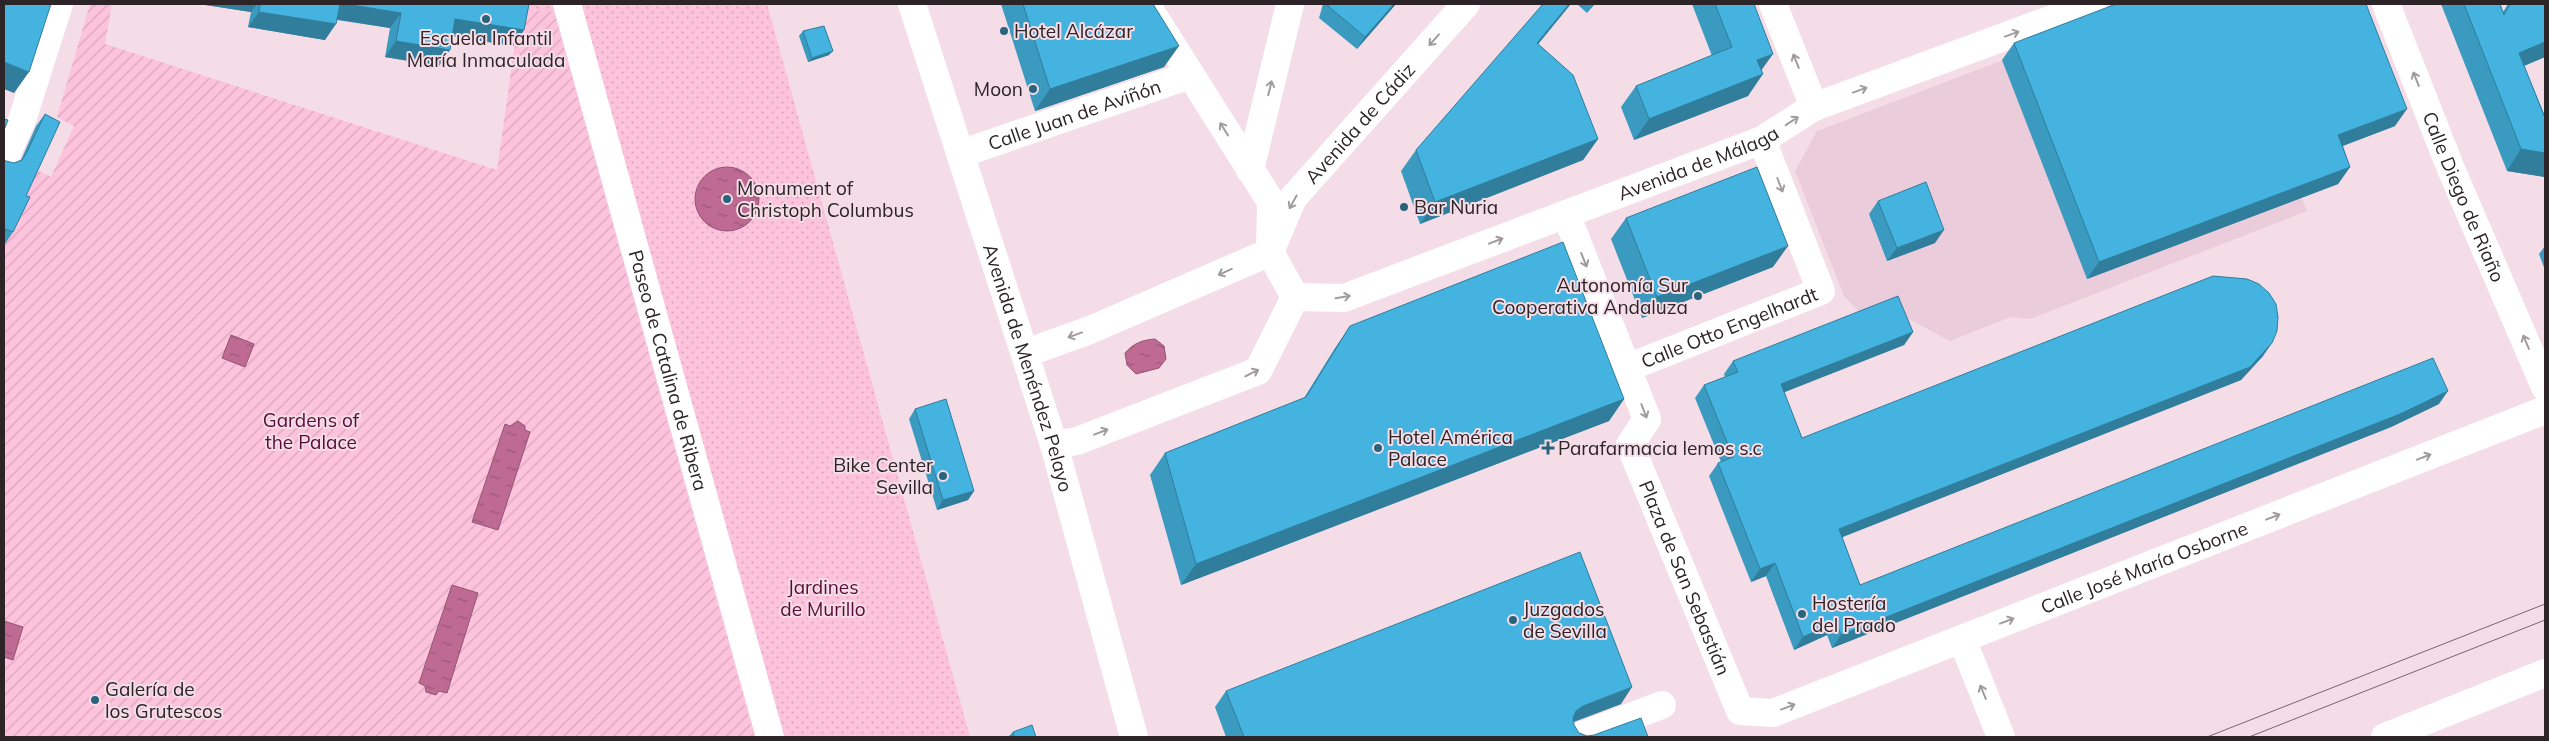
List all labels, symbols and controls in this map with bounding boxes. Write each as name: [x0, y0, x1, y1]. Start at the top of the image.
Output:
marker: Escuela Infantil María Inmaculada: [480, 13, 492, 25]
place label: Hotel Alcázar: [1014, 19, 1133, 43]
marker: Hotel Alcázar: [998, 25, 1010, 37]
place label: Escuela Infantil María Inmaculada: [407, 26, 565, 72]
one-way arrow: [2004, 29, 2019, 38]
one-way arrow: [1428, 34, 1439, 47]
one-way arrow: [1791, 54, 1800, 70]
street label: Avenida de Cádiz: [1300, 58, 1420, 189]
one-way arrow: [2410, 72, 2419, 87]
street label: Calle Juan de Aviñón: [985, 74, 1164, 155]
place label: Moon: [974, 77, 1023, 101]
one-way arrow: [1266, 81, 1275, 97]
marker: Moon: [1027, 83, 1039, 95]
one-way arrow: [1851, 85, 1867, 94]
street label: Calle Diego de Riaño: [2418, 108, 2510, 286]
one-way arrow: [1784, 116, 1798, 126]
street label: Avenida de Málaga: [1615, 121, 1783, 205]
one-way arrow: [1219, 123, 1229, 137]
place label: Monument of Christoph Columbus: [737, 176, 914, 222]
one-way arrow: [1776, 177, 1785, 193]
marker: Monument of Christoph Columbus: [721, 193, 733, 205]
one-way arrow: [1287, 194, 1297, 209]
place label: Bar Nuria: [1414, 195, 1498, 219]
marker: Bar Nuria: [1398, 201, 1410, 213]
one-way arrow: [1487, 236, 1503, 245]
street label: Avenida de Menéndez Pelayo: [978, 241, 1078, 495]
street label: Paseo de Catalina de Ribera: [624, 247, 713, 493]
one-way arrow: [1580, 251, 1589, 267]
one-way arrow: [1218, 267, 1233, 277]
place label: Autonomía Sur Cooperativa Andaluza: [1492, 273, 1688, 319]
street label: Calle Otto Engelhardt: [1637, 281, 1821, 373]
marker: Autonomía Sur Cooperativa Andaluza: [1692, 290, 1704, 302]
one-way arrow: [1335, 291, 1351, 301]
one-way arrow: [1068, 331, 1084, 340]
one-way arrow: [2520, 335, 2530, 350]
one-way arrow: [1244, 367, 1259, 377]
one-way arrow: [1639, 403, 1649, 418]
park label: Gardens of the Palace: [263, 408, 360, 454]
place label: Hotel América Palace: [1388, 425, 1513, 471]
one-way arrow: [1093, 427, 1108, 436]
place label: Parafarmacia lemos s.c: [1558, 436, 1762, 460]
marker: Hotel América Palace: [1372, 442, 1384, 454]
marker: Parafarmacia lemos s.c: [1542, 442, 1554, 454]
one-way arrow: [2416, 452, 2431, 461]
place label: Bike Center Sevilla: [833, 453, 933, 499]
marker: Bike Center Sevilla: [937, 470, 949, 482]
street label: Plaza de San Sebastián: [1634, 477, 1736, 679]
one-way arrow: [2265, 511, 2280, 521]
street label: Calle José María Osborne: [2037, 516, 2251, 619]
park label: Jardines de Murillo: [780, 575, 866, 621]
place label: Hostería del Prado: [1812, 591, 1896, 637]
place label: Juzgados de Sevilla: [1523, 597, 1607, 643]
marker: Hostería del Prado: [1796, 608, 1808, 620]
marker: Juzgados de Sevilla: [1507, 614, 1519, 626]
one-way arrow: [1999, 616, 2015, 625]
place label: Galería de los Grutescos: [105, 677, 222, 723]
one-way arrow: [1978, 685, 1987, 700]
marker: Galería de los Grutescos: [89, 694, 101, 706]
one-way arrow: [1780, 702, 1795, 711]

